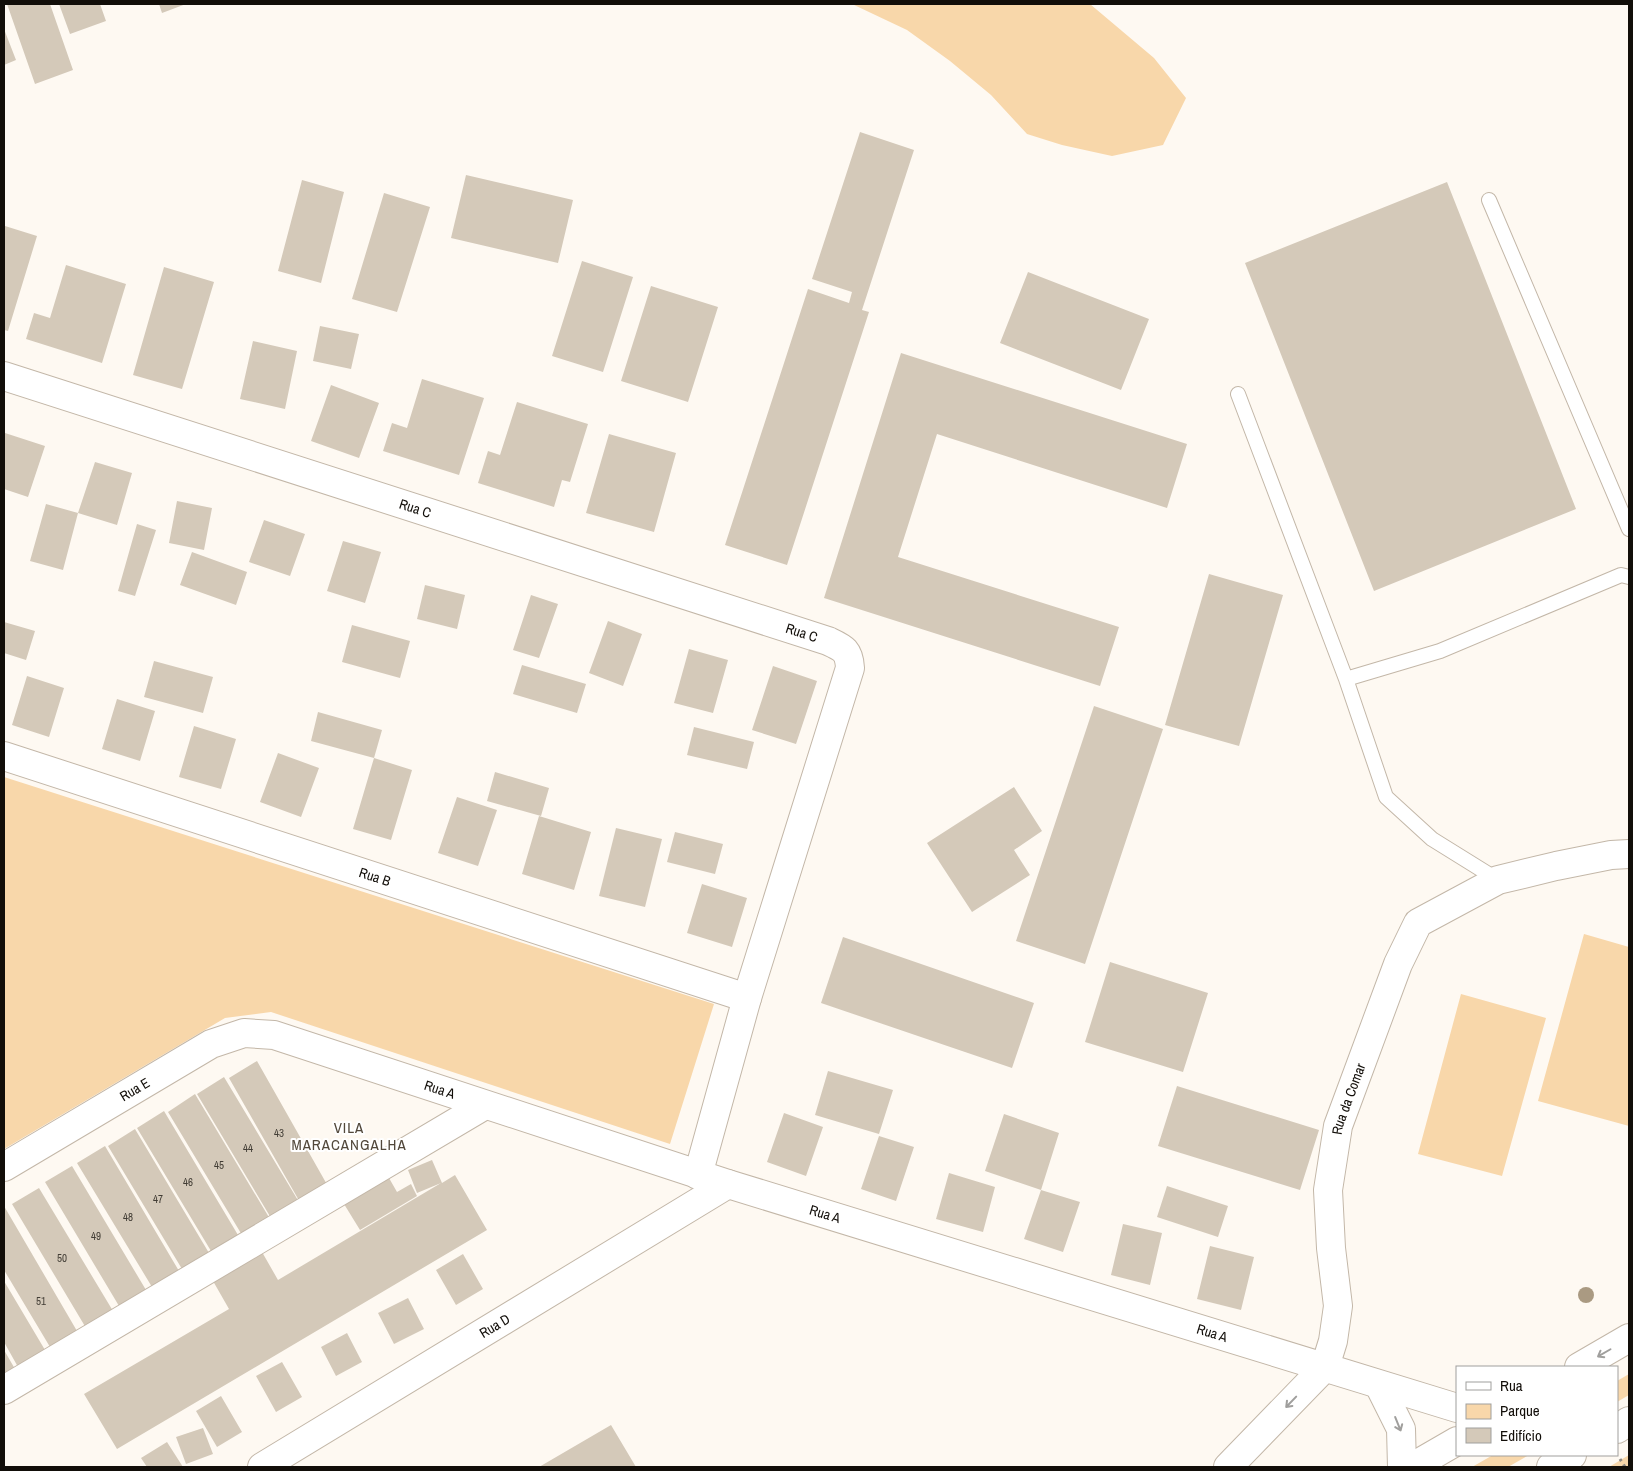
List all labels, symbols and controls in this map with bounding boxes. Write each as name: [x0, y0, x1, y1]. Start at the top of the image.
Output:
street label: Rua C: [397, 495, 434, 522]
street label: Rua C: [783, 619, 820, 646]
street label: Rua B: [357, 863, 393, 890]
street label: Rua da Comar: [1328, 1061, 1369, 1136]
street label: Rua E: [116, 1073, 153, 1105]
street label: Rua A: [422, 1076, 458, 1103]
district label: VILA MARACANGALHA: [291, 1117, 407, 1155]
house number: 43: [274, 1126, 284, 1140]
house number: 44: [243, 1141, 253, 1155]
house number: 45: [214, 1158, 224, 1172]
house number: 46: [183, 1175, 193, 1189]
house number: 47: [153, 1192, 163, 1206]
street label: Rua A: [807, 1201, 843, 1227]
house number: 48: [123, 1210, 133, 1224]
house number: 49: [91, 1229, 101, 1243]
house number: 50: [57, 1251, 67, 1265]
house number: 51: [36, 1294, 46, 1308]
street label: Rua D: [476, 1310, 513, 1342]
street label: Rua A: [1195, 1320, 1230, 1346]
one-way arrow: [1598, 1348, 1612, 1358]
legend: [1456, 1366, 1618, 1456]
text: Rua: [1500, 1375, 1523, 1396]
one-way arrow: [1285, 1395, 1297, 1408]
text: Parque: [1500, 1400, 1540, 1421]
one-way arrow: [1393, 1416, 1403, 1431]
text: Edifício: [1500, 1425, 1542, 1446]

